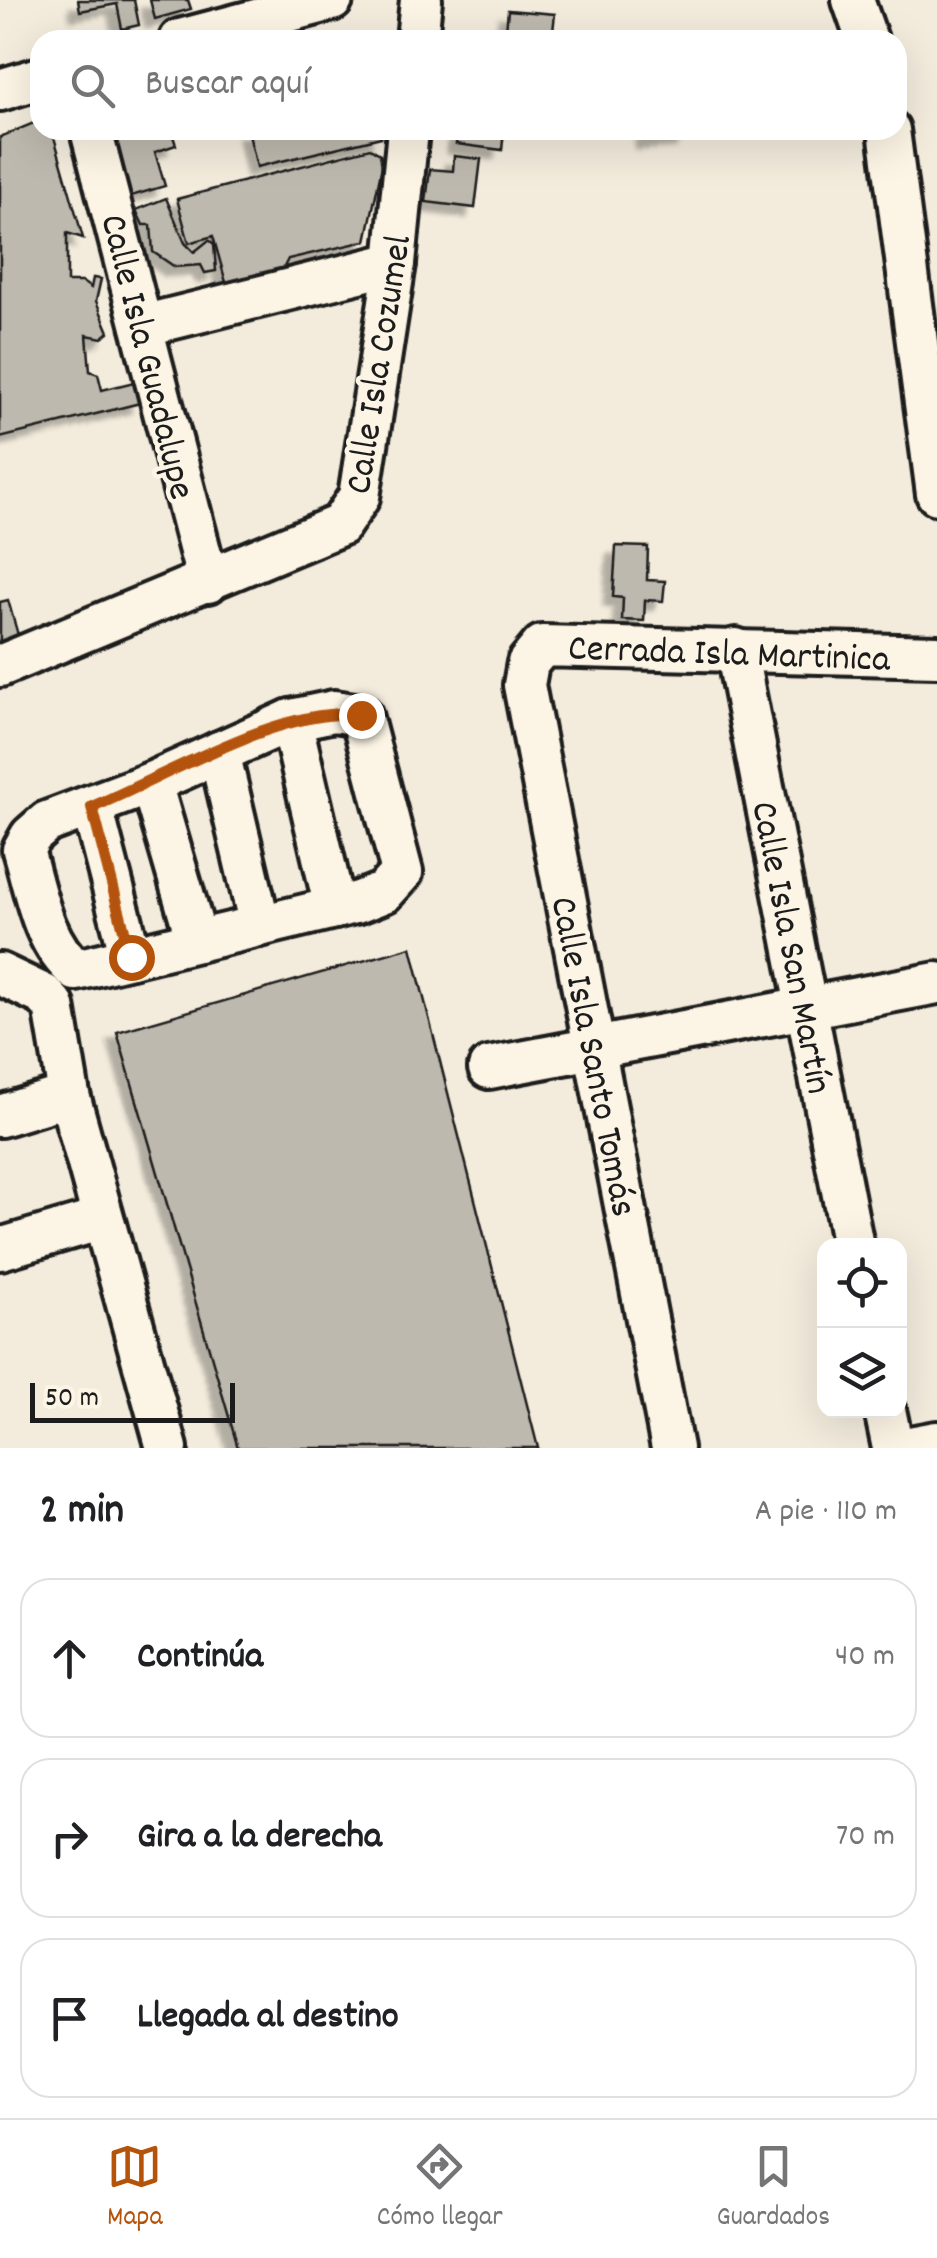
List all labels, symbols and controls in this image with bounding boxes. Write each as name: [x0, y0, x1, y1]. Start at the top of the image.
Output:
search box: [30, 30, 907, 140]
icon: search: [65, 58, 120, 113]
text: Buscar aquí: [145, 58, 309, 113]
street label: Calle Isla Guadalupe: [83, 209, 207, 506]
street label: Calle Isla Cozumel: [334, 231, 429, 498]
street label: Cerrada Isla Martinica: [567, 623, 892, 690]
route end: [339, 693, 385, 739]
street label: Calle Isla San Martín: [733, 797, 844, 1099]
street label: Calle Isla Santo Tomás: [533, 892, 649, 1222]
route start: [109, 935, 155, 981]
map controls: [817, 1238, 907, 1418]
button: locate: [817, 1238, 907, 1328]
button: layers: [817, 1328, 907, 1418]
scale bar: [30, 1378, 235, 1422]
text: 50 m: [45, 1380, 99, 1420]
text: 2 min: [40, 1483, 124, 1543]
text: A pie · 110 m: [755, 1490, 897, 1536]
icon: ahead: [42, 1631, 97, 1686]
text: Continúa: [137, 1631, 263, 1686]
text: 40 m: [835, 1635, 895, 1681]
icon: right: [42, 1811, 97, 1866]
text: Gira a la derecha: [137, 1811, 382, 1866]
text: 70 m: [836, 1815, 895, 1861]
icon: arrive: [42, 1991, 97, 2046]
text: Llegada al destino: [137, 1991, 399, 2046]
tab: Mapa: [107, 2139, 163, 2239]
tab: Cómo llegar: [377, 2139, 503, 2239]
tab: Guardados: [717, 2139, 830, 2239]

